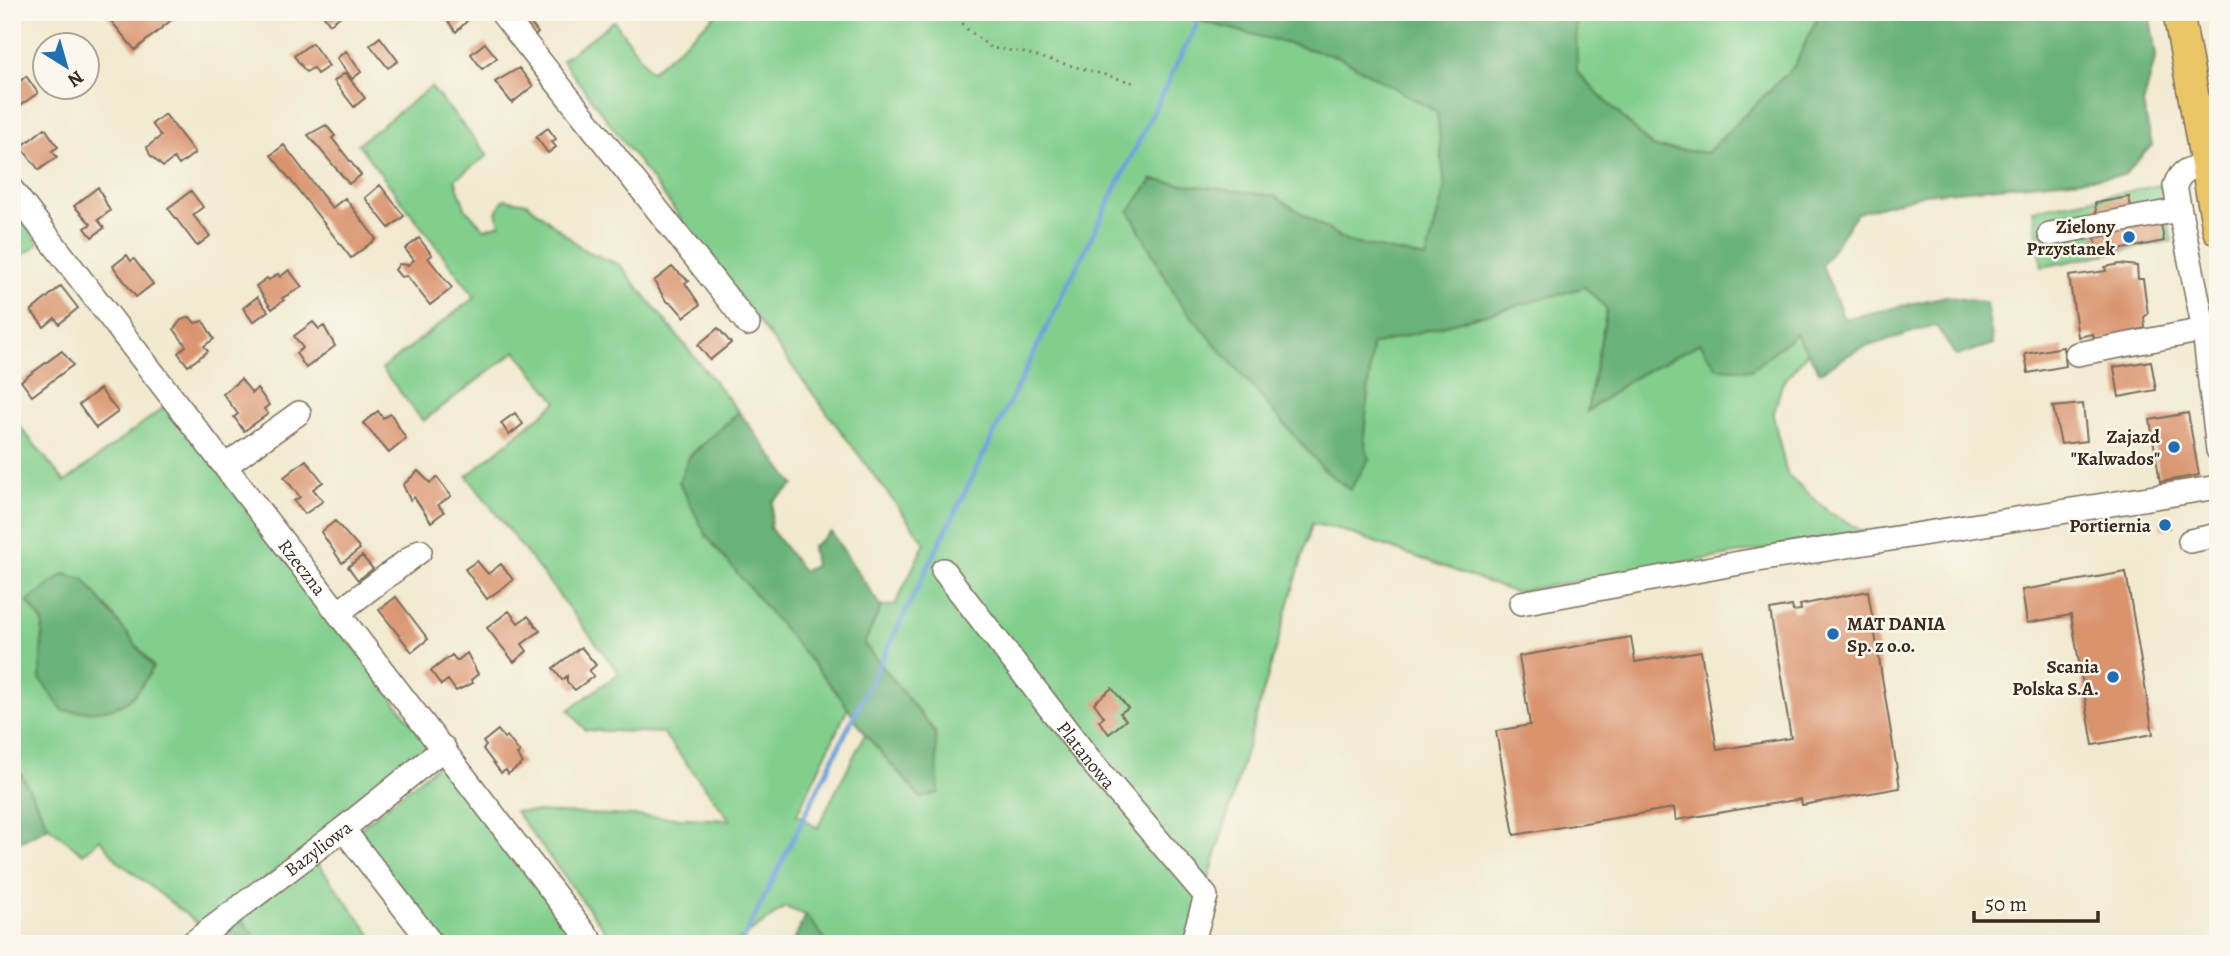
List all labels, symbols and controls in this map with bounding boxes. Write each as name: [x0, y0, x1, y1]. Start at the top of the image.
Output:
north arrow: [32, 32, 102, 102]
text: N: [62, 64, 89, 93]
place label: Zielony Przystanek: [2026, 214, 2116, 262]
marker: Zielony Przystanek: [2121, 229, 2137, 245]
place label: Zajazd "Kalwados": [2071, 424, 2161, 472]
marker: Zajazd "Kalwados": [2166, 439, 2182, 455]
place label: Portiernia: [2069, 513, 2152, 539]
marker: Portiernia: [2157, 517, 2173, 533]
street label: Rzeczna: [272, 534, 332, 601]
place label: MAT DANIA Sp. z o.o.: [1847, 611, 1947, 659]
marker: MAT DANIA Sp. z o.o.: [1825, 626, 1841, 642]
place label: Scania Polska S.A.: [2012, 654, 2100, 702]
marker: Scania Polska S.A.: [2105, 669, 2121, 685]
street label: Platanowa: [1050, 716, 1121, 795]
street label: Bazyliowa: [279, 815, 358, 883]
scale bar: [1974, 879, 2099, 923]
text: 50 m: [1985, 890, 2027, 918]

